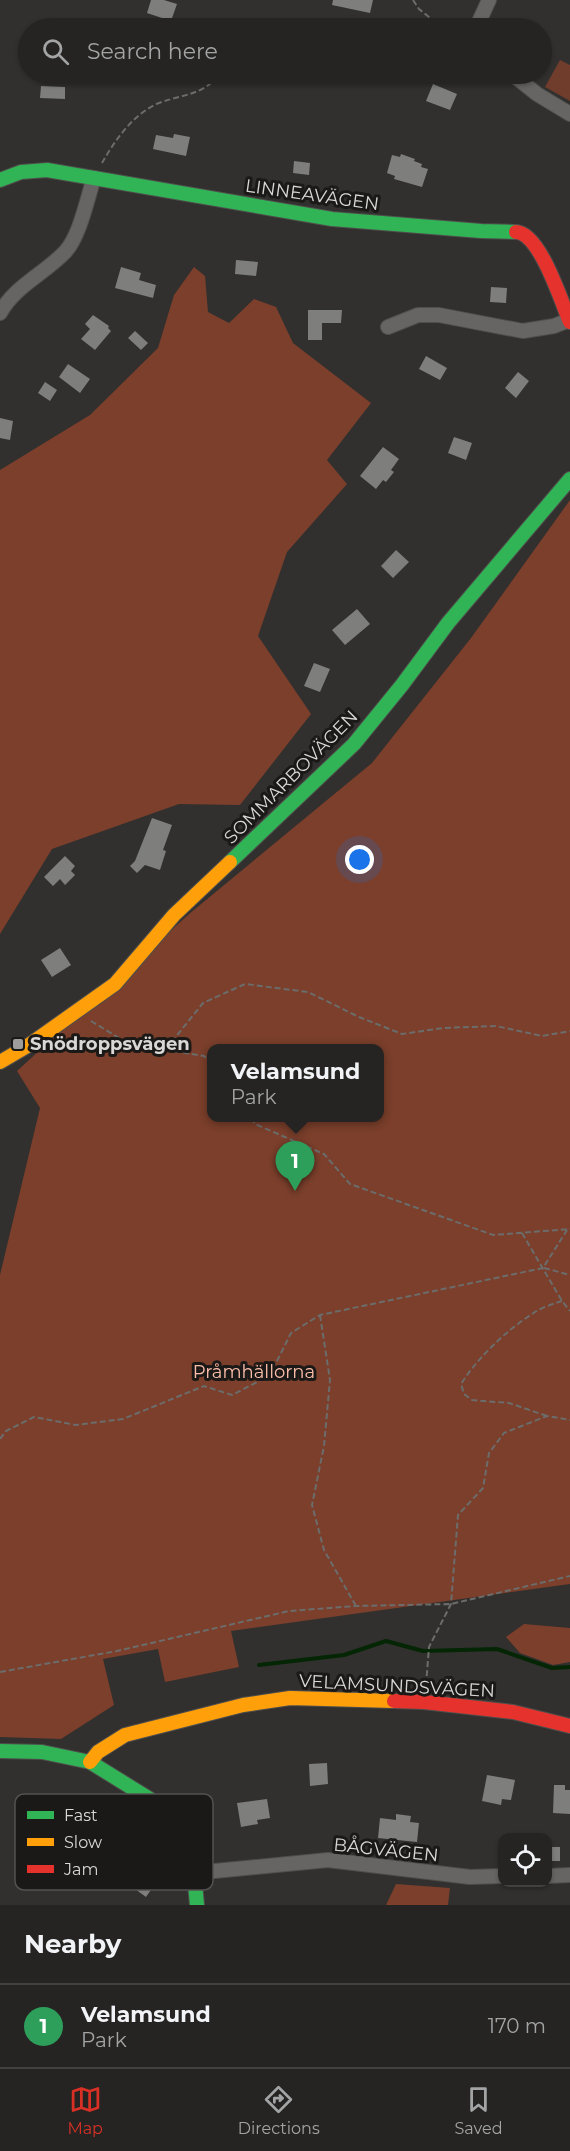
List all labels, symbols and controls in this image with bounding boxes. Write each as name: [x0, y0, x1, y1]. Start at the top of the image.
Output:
search box: [18, 18, 552, 84]
icon: search: [39, 35, 72, 68]
text: Search here: [87, 38, 218, 65]
street label: LINNEAVÄGEN: [244, 175, 380, 215]
street label: SOMMARBOVÄGEN: [220, 706, 362, 848]
your location: [345, 845, 374, 874]
place label: Snödroppsvägen: [30, 1033, 190, 1055]
marker: Snödroppsvägen: [11, 1037, 25, 1051]
popup: [207, 1044, 384, 1122]
text: Velamsund: [231, 1058, 360, 1085]
text: Park: [231, 1085, 276, 1109]
pin: 1: [276, 1142, 314, 1191]
park label: Pråmhällorna: [193, 1361, 315, 1383]
street label: VELAMSUNDSVÄGEN: [298, 1670, 496, 1702]
legend: [15, 1794, 213, 1890]
text: Fast: [64, 1806, 98, 1825]
text: Slow: [64, 1833, 102, 1852]
street label: BÅGVÄGEN: [332, 1833, 440, 1866]
map controls: [498, 1833, 552, 1887]
button: locate: [498, 1833, 552, 1887]
text: Jam: [63, 1860, 98, 1879]
text: Nearby: [24, 1928, 121, 1960]
text: Velamsund: [81, 2001, 211, 2028]
text: 1: [40, 2014, 47, 2038]
text: 170 m: [488, 2014, 546, 2038]
text: Park: [81, 2028, 127, 2052]
tab: Map: [67, 2083, 103, 2138]
tab: Directions: [238, 2083, 320, 2138]
tab: Saved: [455, 2083, 503, 2138]

